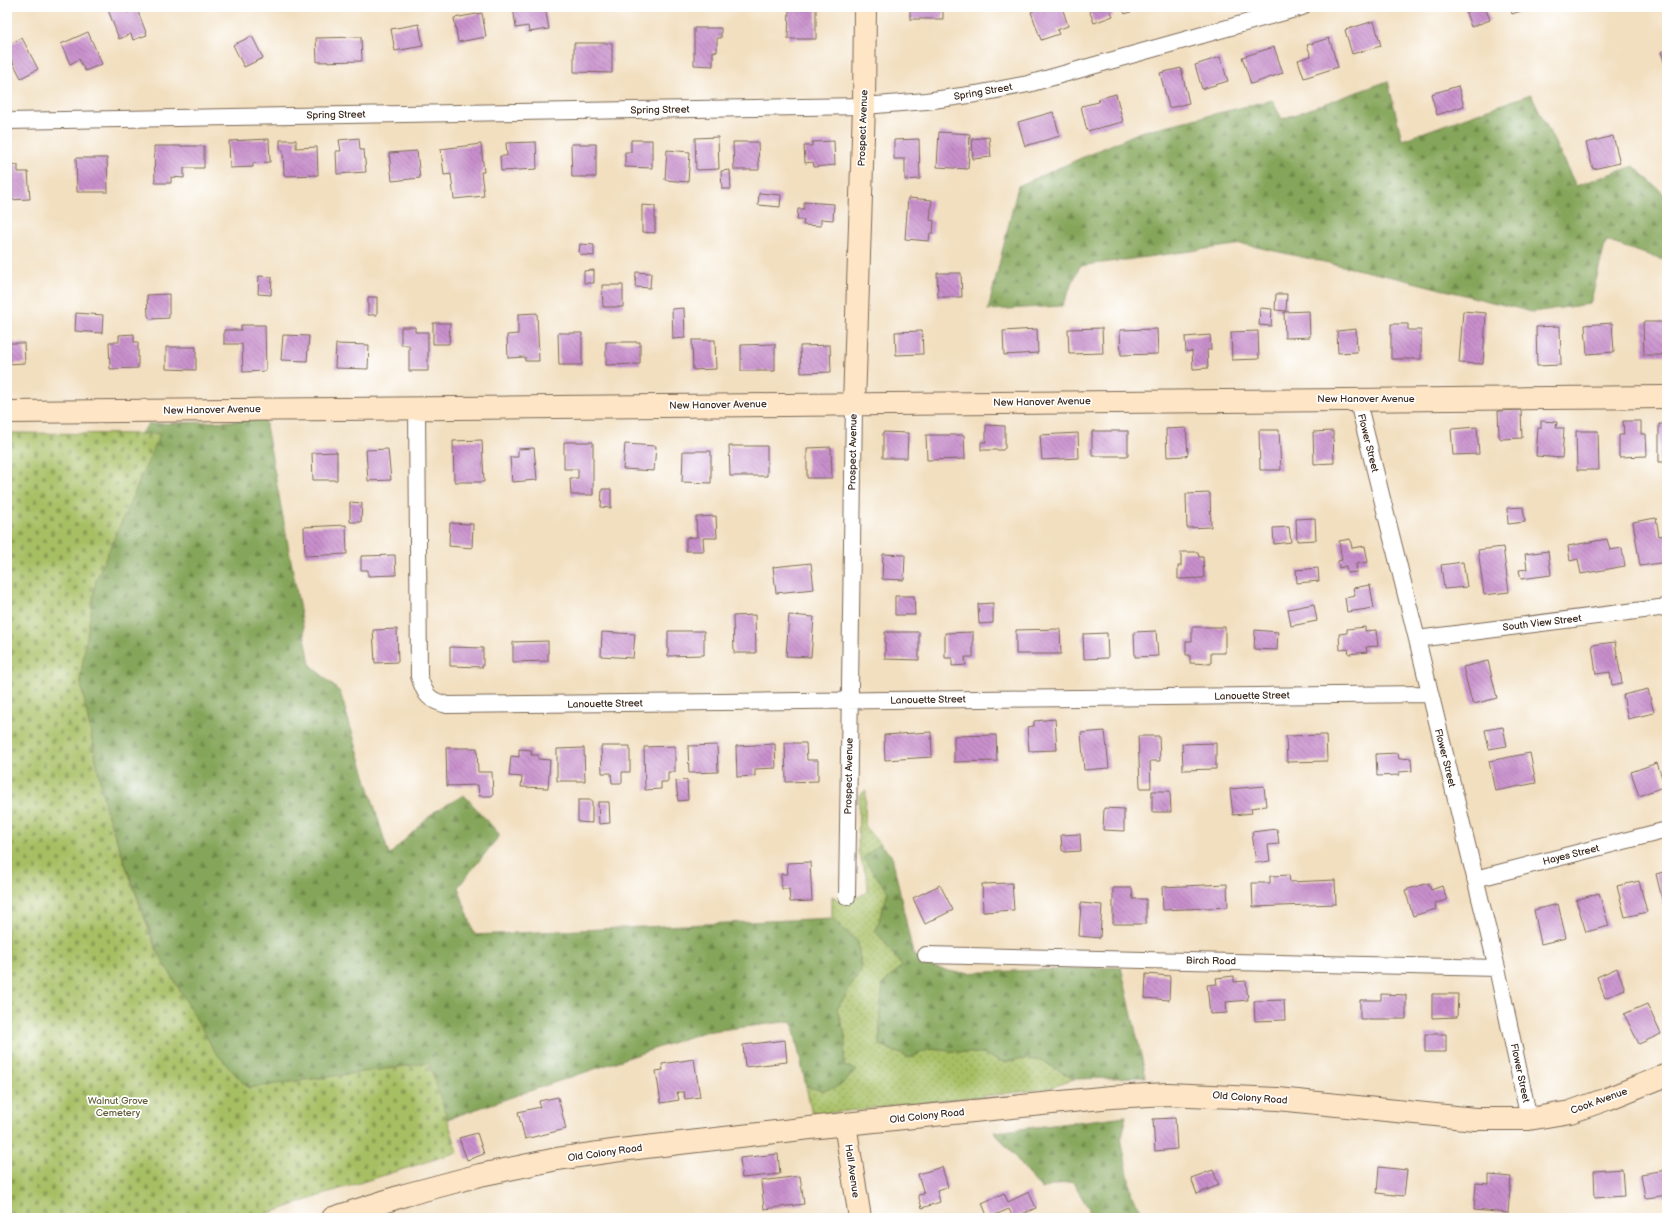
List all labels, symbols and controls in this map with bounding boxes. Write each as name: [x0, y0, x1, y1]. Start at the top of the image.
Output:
street label: Spring Street: [953, 81, 1013, 103]
street label: Prospect Avenue: [856, 89, 870, 167]
street label: Spring Street: [630, 103, 690, 117]
street label: Spring Street: [306, 108, 366, 122]
street label: New Hanover Avenue: [1317, 393, 1415, 405]
street label: New Hanover Avenue: [993, 395, 1091, 409]
street label: New Hanover Avenue: [669, 398, 767, 412]
street label: New Hanover Avenue: [163, 403, 261, 417]
street label: Flower Street: [1355, 412, 1381, 474]
street label: Prospect Avenue: [846, 413, 860, 490]
street label: South View Street: [1502, 612, 1582, 634]
street label: Lanouette Street: [1214, 689, 1290, 703]
street label: Lanouette Street: [890, 693, 966, 707]
street label: Lanouette Street: [567, 697, 643, 711]
street label: Flower Street: [1432, 727, 1458, 789]
street label: Prospect Avenue: [842, 737, 856, 814]
street label: Hayes Street: [1542, 842, 1600, 868]
street label: Birch Road: [1186, 955, 1237, 967]
street label: Flower Street: [1508, 1042, 1532, 1104]
street label: Cook Avenue: [1569, 1085, 1629, 1117]
street label: Old Colony Road: [1212, 1089, 1288, 1107]
park label: Walnut Grove Cemetery: [88, 1095, 148, 1119]
street label: Old Colony Road: [889, 1106, 965, 1126]
street label: Old Colony Road: [567, 1142, 643, 1164]
street label: Hall Avenue: [842, 1144, 862, 1198]

